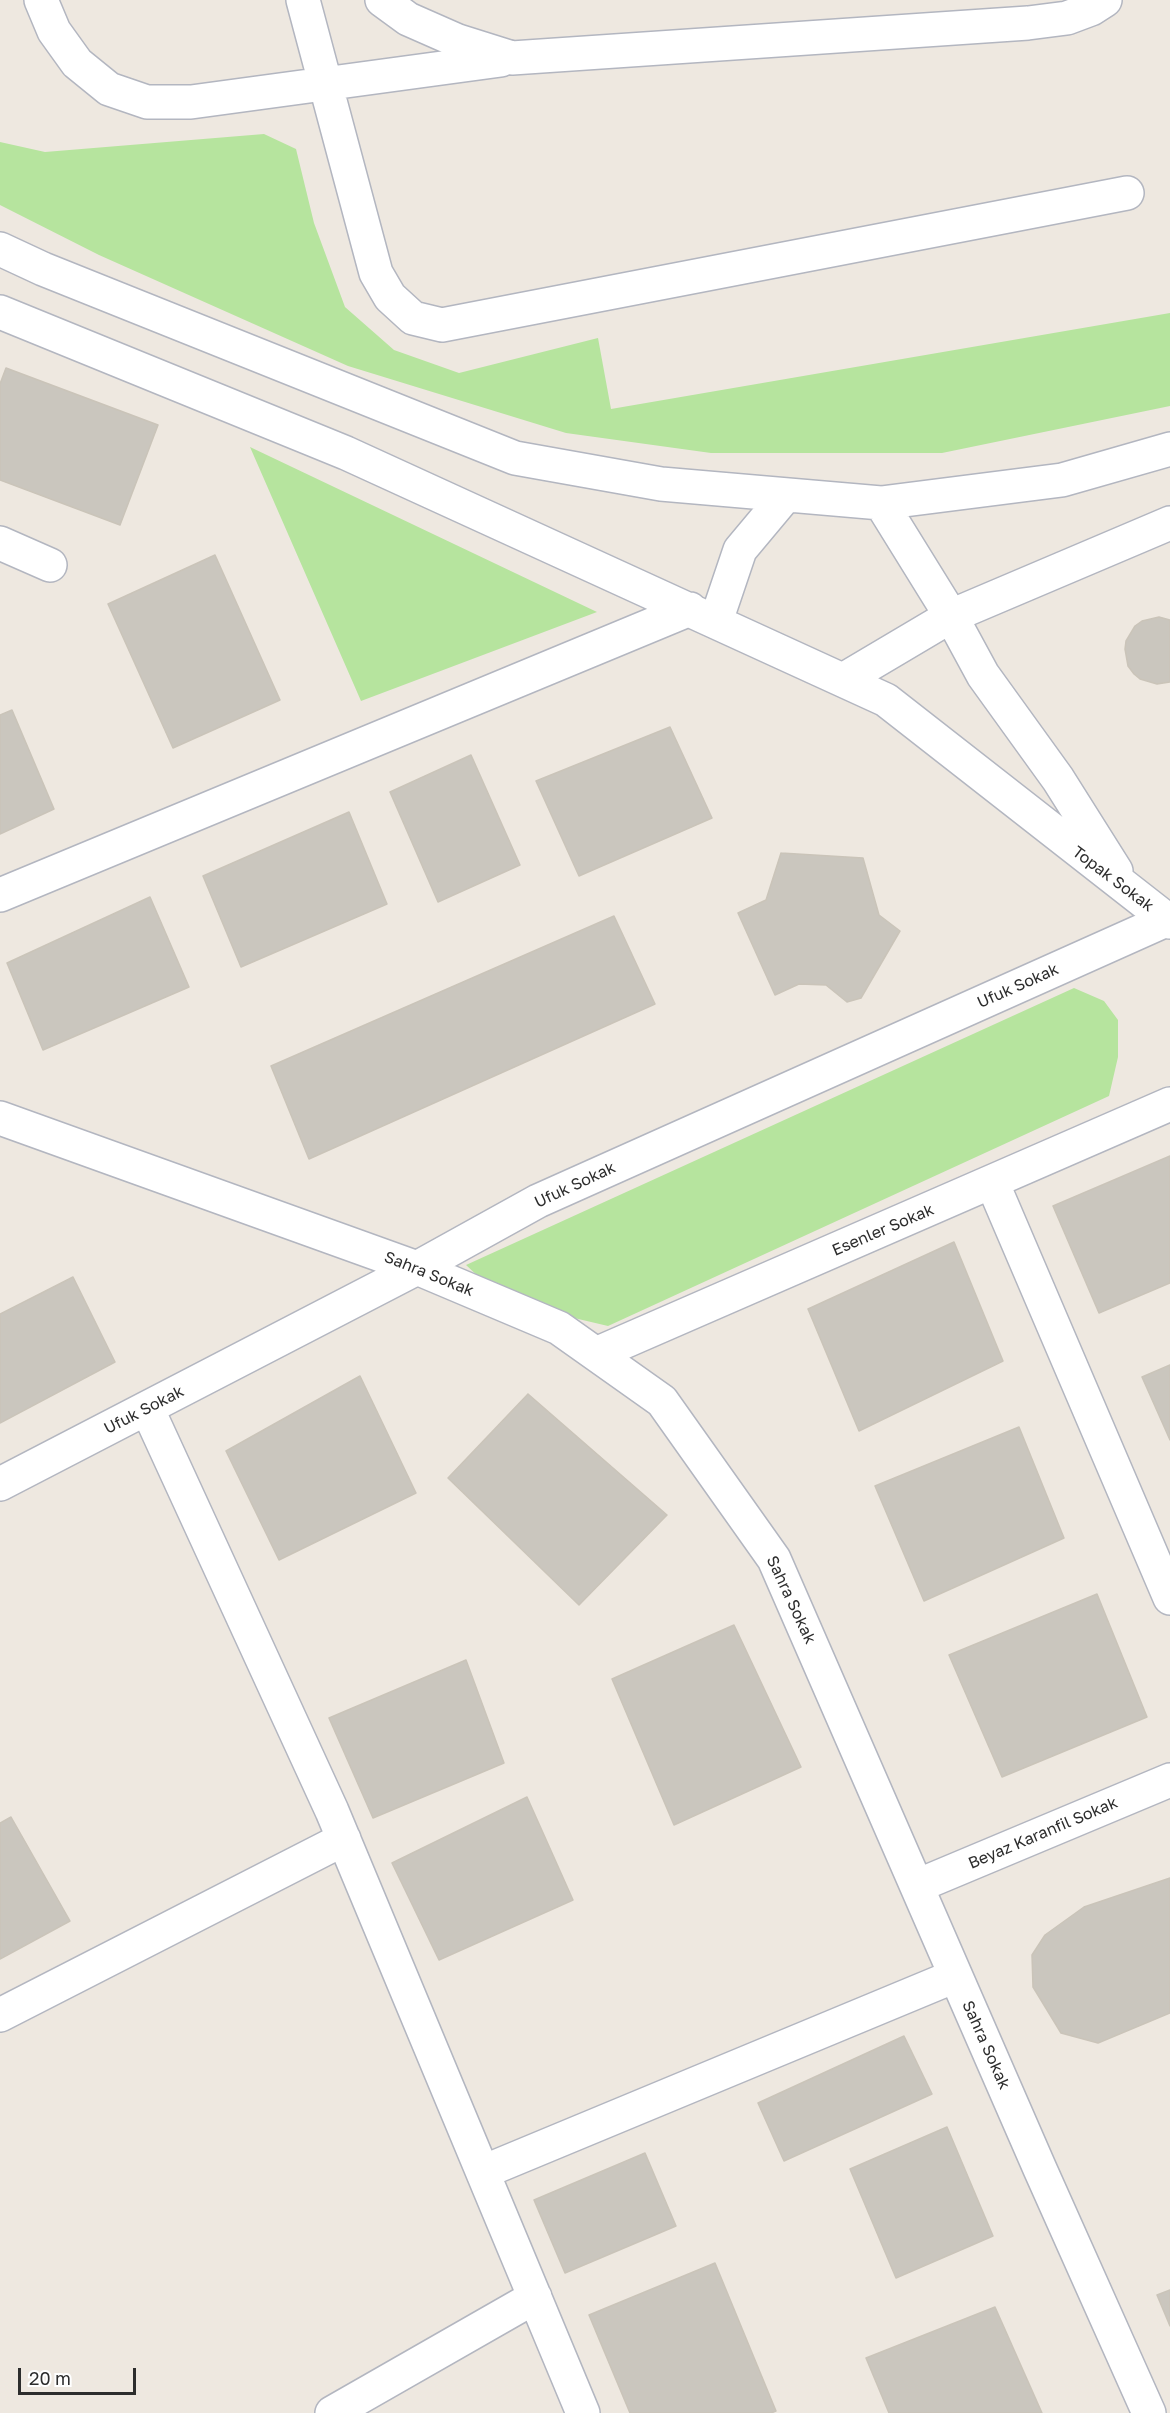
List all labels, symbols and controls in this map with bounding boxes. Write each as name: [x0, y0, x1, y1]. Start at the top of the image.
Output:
street label: Topak Sokak: [1069, 842, 1157, 916]
street label: Ufuk Sokak: [974, 960, 1062, 1012]
street label: Ufuk Sokak: [532, 1158, 618, 1212]
street label: Esenler Sokak: [829, 1200, 937, 1260]
street label: Sahra Sokak: [381, 1247, 477, 1301]
street label: Ufuk Sokak: [101, 1382, 187, 1438]
street label: Sahra Sokak: [762, 1553, 820, 1647]
street label: Beyaz Karanfil Sokak: [965, 1793, 1121, 1873]
street label: Sahra Sokak: [958, 1998, 1014, 2092]
scale bar: [21, 2356, 140, 2394]
text: 20 m: [29, 2367, 71, 2389]

